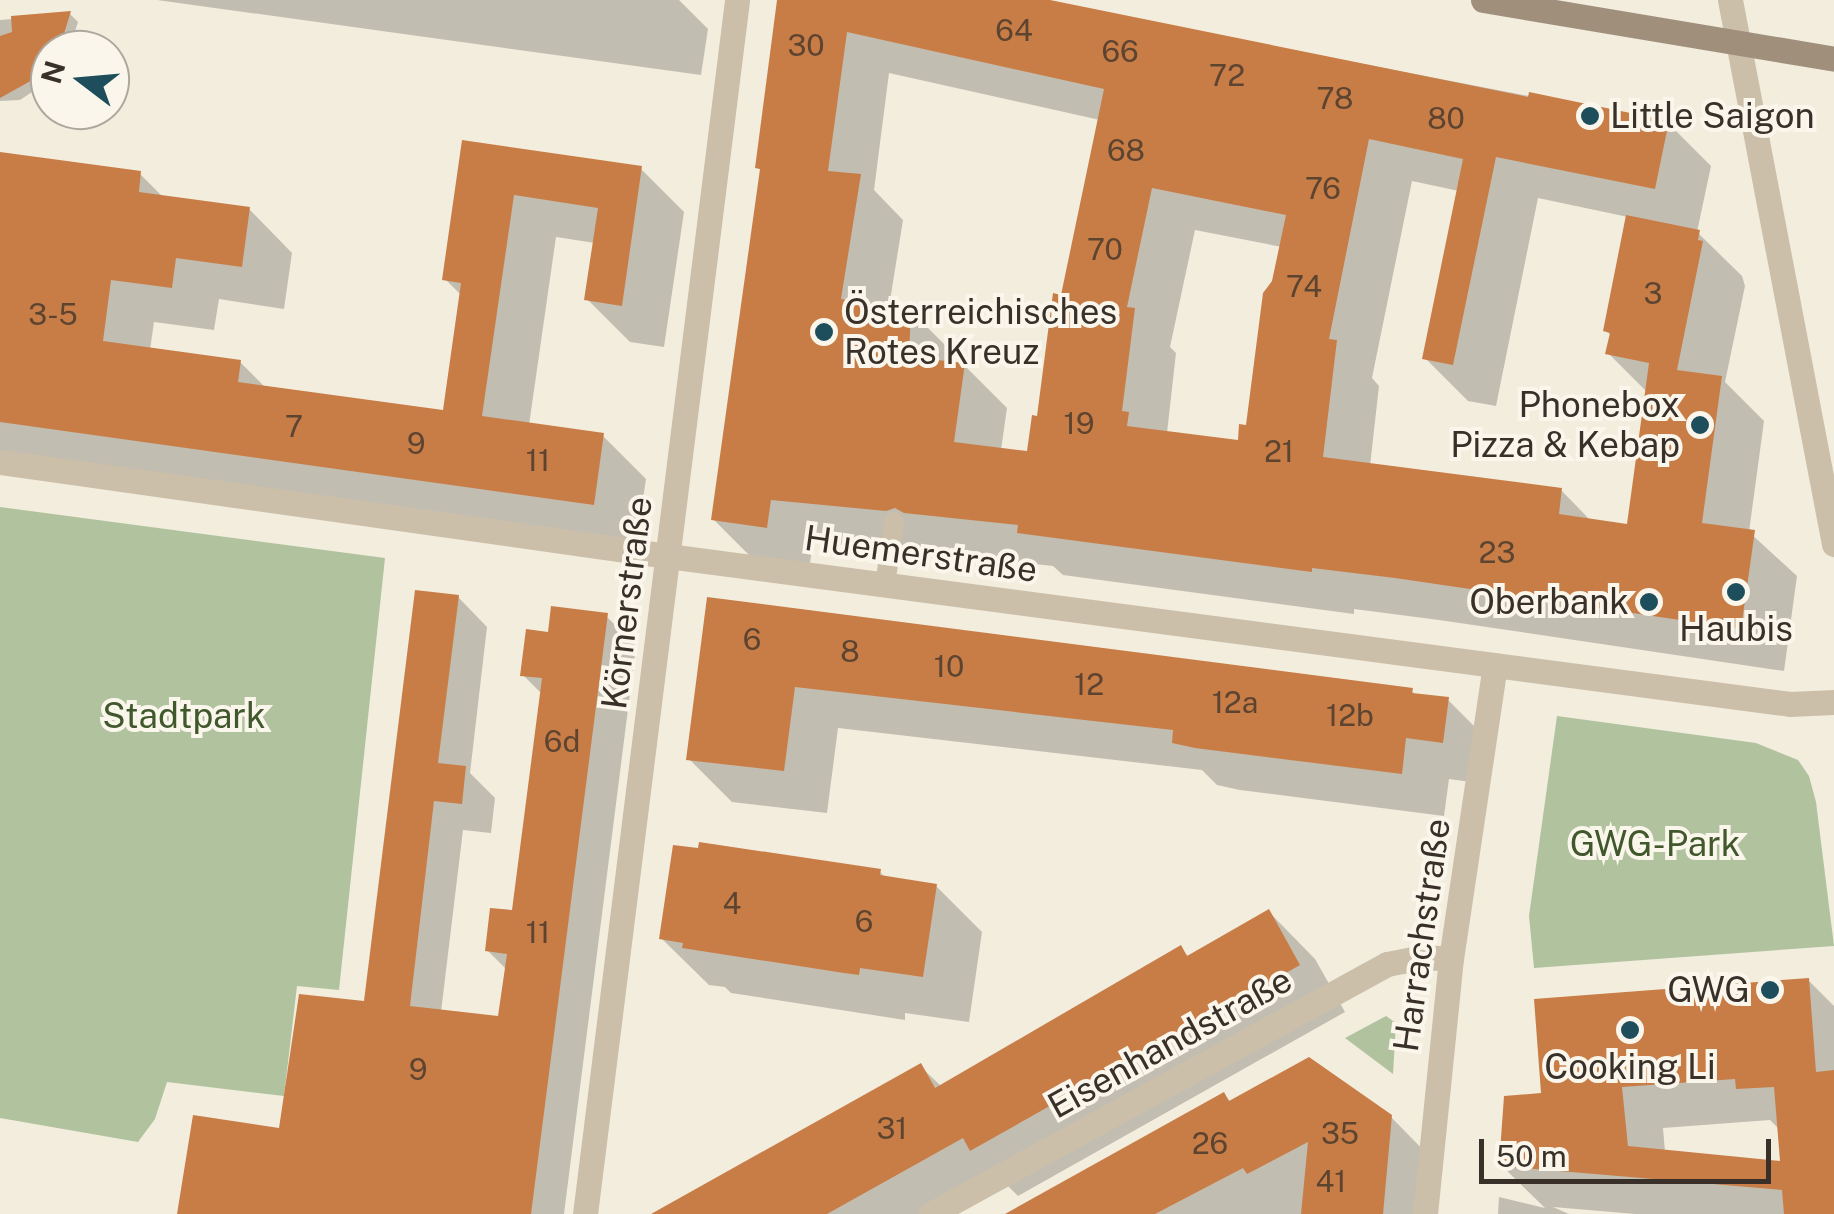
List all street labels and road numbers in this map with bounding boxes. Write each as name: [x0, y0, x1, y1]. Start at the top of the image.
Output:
street label: Körnerstraße: [593, 494, 661, 712]
street label: Huemerstraße: [802, 517, 1040, 591]
street label: Harrachstraße: [1385, 816, 1459, 1054]
street label: Eisenhandstraße: [1041, 959, 1299, 1127]

